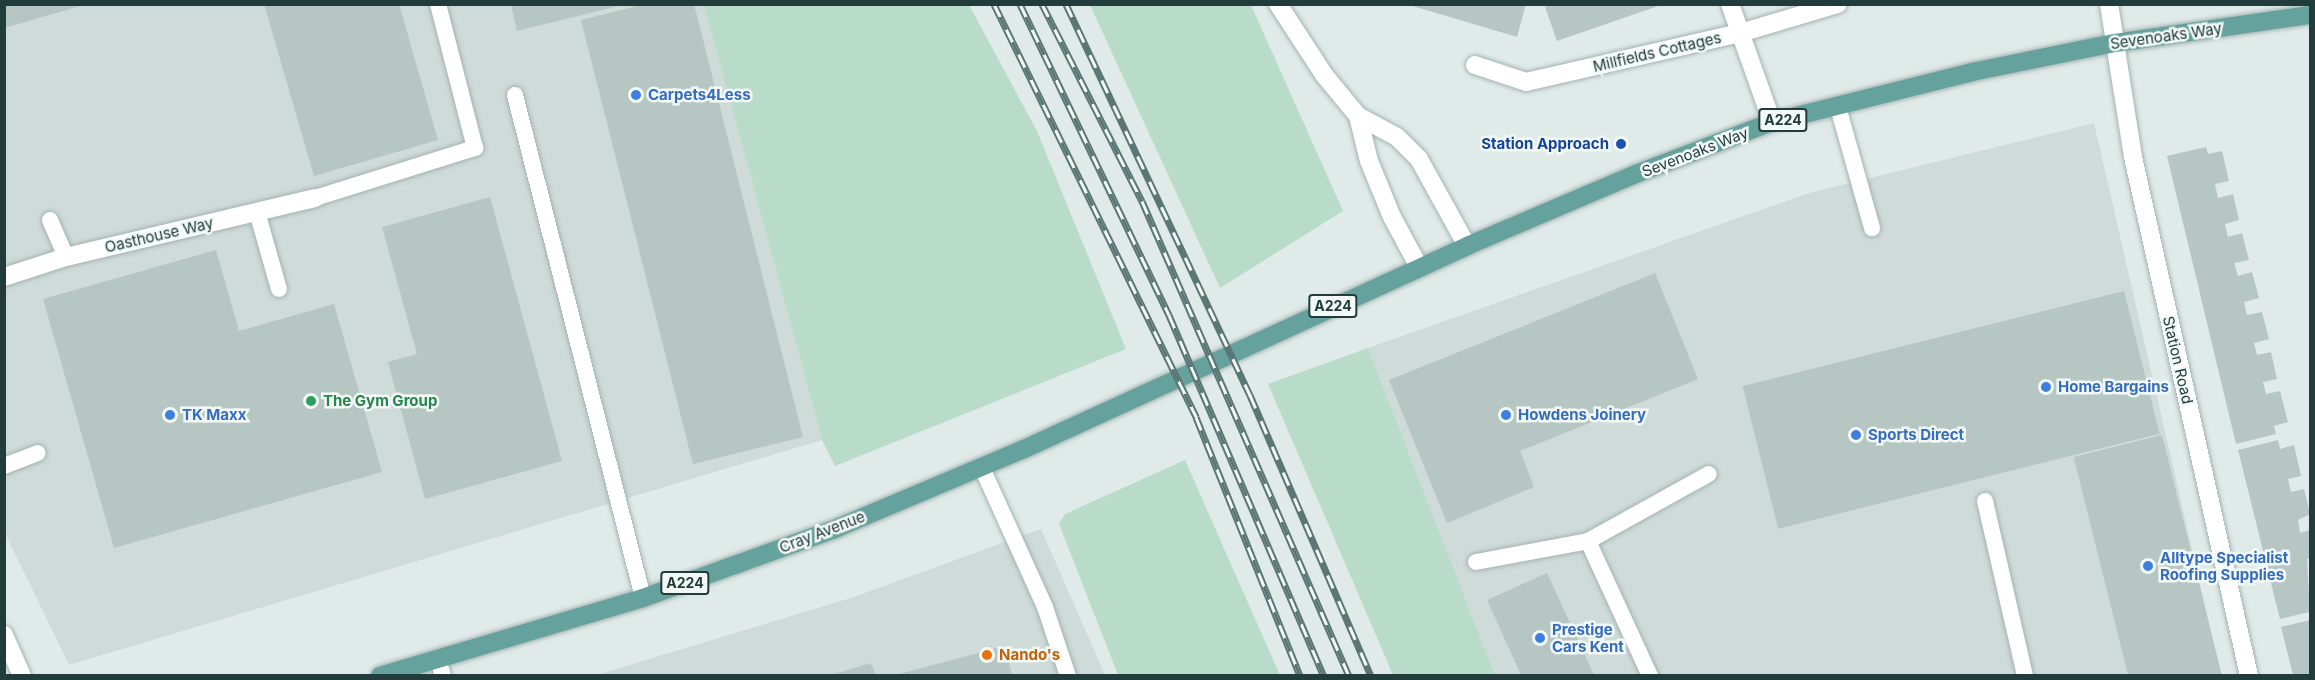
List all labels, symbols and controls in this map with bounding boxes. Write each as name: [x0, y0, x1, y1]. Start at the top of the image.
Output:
street label: Sevenoaks Way: [2109, 19, 2223, 53]
street label: Millfields Cottages: [1591, 28, 1723, 76]
place label: Carpets4Less: [648, 86, 751, 104]
marker: Carpets4Less: [629, 88, 643, 102]
road number: A224: [1758, 109, 1808, 131]
street label: Sevenoaks Way: [1639, 123, 1751, 181]
place label: Station Approach: [1481, 135, 1609, 153]
marker: Station Approach: [1614, 137, 1628, 151]
street label: Oasthouse Way: [103, 214, 215, 256]
road number: A224: [1308, 295, 1358, 317]
street label: Station Road: [2159, 314, 2197, 406]
place label: Home Bargains: [2058, 378, 2169, 396]
marker: Home Bargains: [2039, 380, 2053, 394]
place label: The Gym Group: [323, 392, 437, 410]
marker: The Gym Group: [304, 394, 318, 408]
place label: TK Maxx: [182, 406, 246, 424]
place label: Howdens Joinery: [1518, 406, 1646, 424]
marker: TK Maxx: [163, 408, 177, 422]
marker: Howdens Joinery: [1499, 408, 1513, 422]
place label: Sports Direct: [1868, 426, 1964, 444]
marker: Sports Direct: [1849, 428, 1863, 442]
street label: Cray Avenue: [777, 507, 867, 557]
place label: Alltype Specialist Roofing Supplies: [2160, 548, 2288, 583]
marker: Alltype Specialist Roofing Supplies: [2141, 559, 2155, 573]
road number: A224: [660, 572, 710, 594]
place label: Prestige Cars Kent: [1552, 620, 1624, 655]
marker: Prestige Cars Kent: [1533, 631, 1547, 645]
place label: Nando's: [999, 646, 1060, 664]
marker: Nando's: [980, 648, 994, 662]

